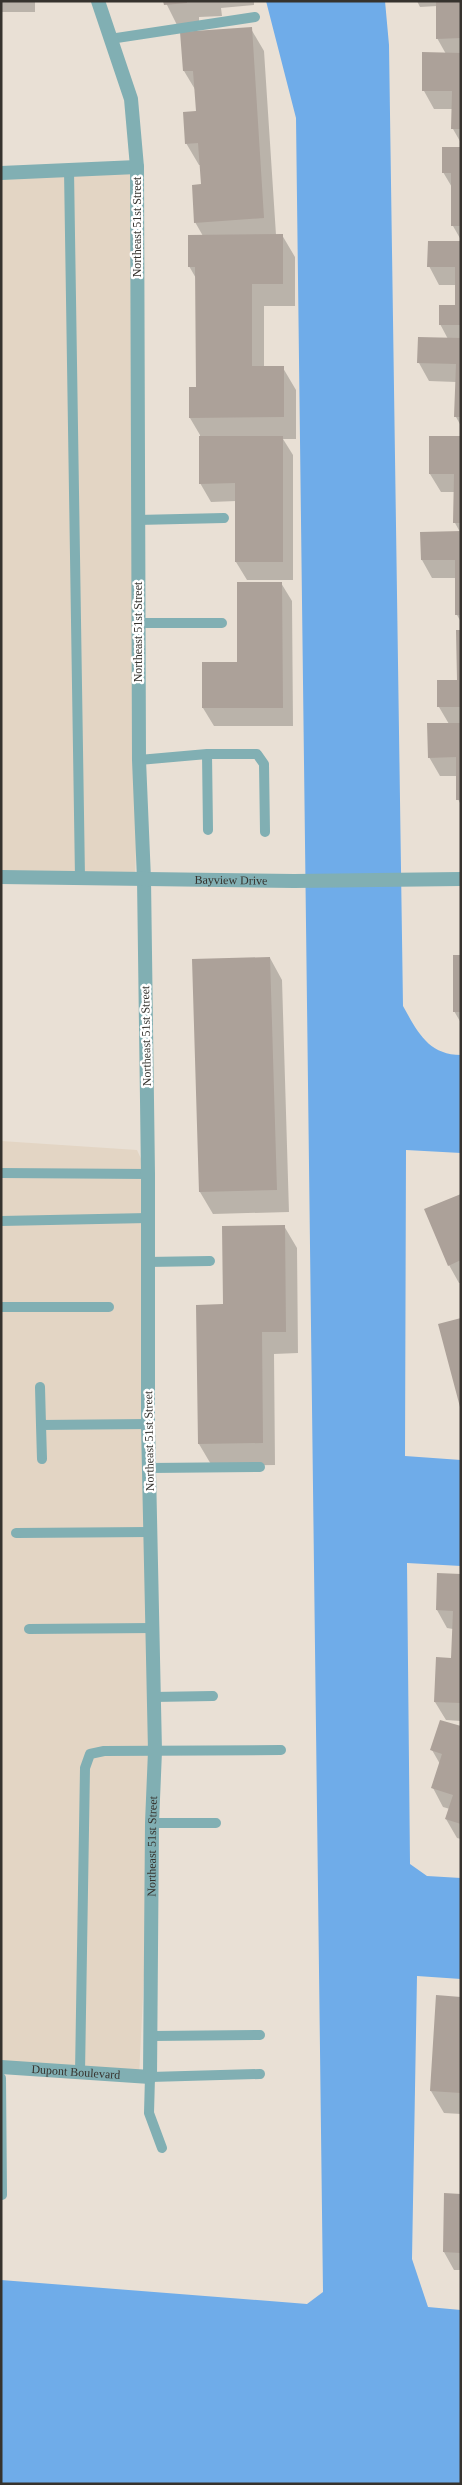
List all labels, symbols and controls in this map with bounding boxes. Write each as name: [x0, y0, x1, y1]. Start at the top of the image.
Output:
street label: Northeast 51st Street: [130, 176, 144, 277]
street label: Northeast 51st Street: [131, 581, 145, 682]
street label: Bayview Drive: [194, 873, 268, 888]
street label: Northeast 51st Street: [138, 985, 154, 1086]
street label: Northeast 51st Street: [141, 1390, 157, 1491]
street label: Northeast 51st Street: [144, 1795, 160, 1897]
street label: Dupont Boulevard: [31, 2062, 121, 2082]

